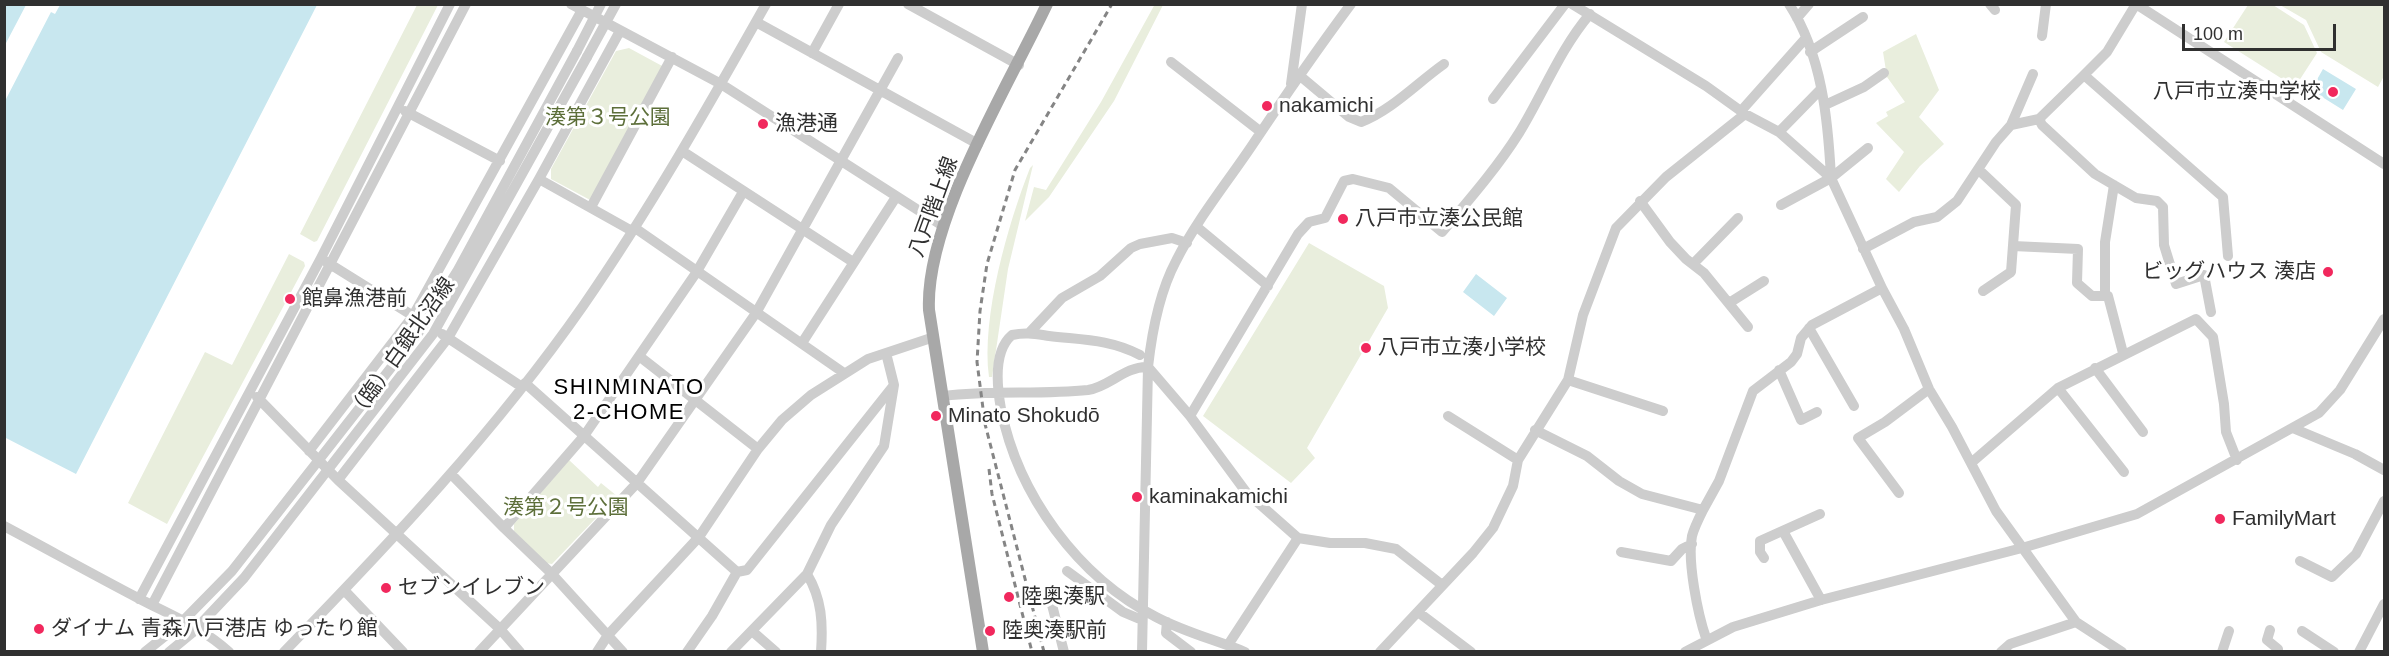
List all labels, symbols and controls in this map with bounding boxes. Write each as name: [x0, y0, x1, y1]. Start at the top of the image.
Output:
scale bar: [2185, 12, 2340, 50]
text: 100 m: [2193, 24, 2243, 44]
place label: 八戸市立湊中学校: [2153, 79, 2321, 105]
marker: 八戸市立湊中学校: [2326, 85, 2340, 99]
place label: nakamichi: [1279, 93, 1374, 119]
marker: nakamichi: [1260, 99, 1274, 113]
park label: 湊第３号公園: [545, 105, 671, 131]
place label: 漁港通: [775, 111, 838, 137]
marker: 漁港通: [756, 117, 770, 131]
street label: 八戸階上線: [904, 153, 964, 261]
place label: 八戸市立湊公民館: [1355, 206, 1523, 232]
marker: 八戸市立湊公民館: [1336, 212, 1350, 226]
place label: ビッグハウス 湊店: [2142, 259, 2316, 285]
marker: ビッグハウス 湊店: [2321, 265, 2335, 279]
street label: （臨）白銀北沼線: [343, 273, 461, 425]
place label: 館鼻漁港前: [302, 286, 407, 312]
marker: 館鼻漁港前: [283, 292, 297, 306]
place label: 八戸市立湊小学校: [1378, 335, 1546, 361]
marker: 八戸市立湊小学校: [1359, 341, 1373, 355]
district label: SHINMINATO 2-CHOME: [553, 375, 705, 427]
place label: Minato Shokudō: [948, 403, 1100, 429]
marker: Minato Shokudō: [929, 409, 943, 423]
place label: kaminakamichi: [1149, 484, 1288, 510]
marker: kaminakamichi: [1130, 490, 1144, 504]
park label: 湊第２号公園: [503, 495, 629, 521]
place label: FamilyMart: [2232, 506, 2336, 532]
marker: FamilyMart: [2213, 512, 2227, 526]
place label: セブンイレブン: [398, 575, 545, 601]
marker: セブンイレブン: [379, 581, 393, 595]
place label: 陸奥湊駅: [1021, 584, 1105, 610]
marker: 陸奥湊駅: [1002, 590, 1016, 604]
place label: ダイナム 青森八戸港店 ゆったり館: [51, 616, 378, 642]
place label: 陸奥湊駅前: [1002, 618, 1107, 644]
marker: ダイナム 青森八戸港店 ゆったり館: [32, 622, 46, 636]
marker: 陸奥湊駅前: [983, 624, 997, 638]

